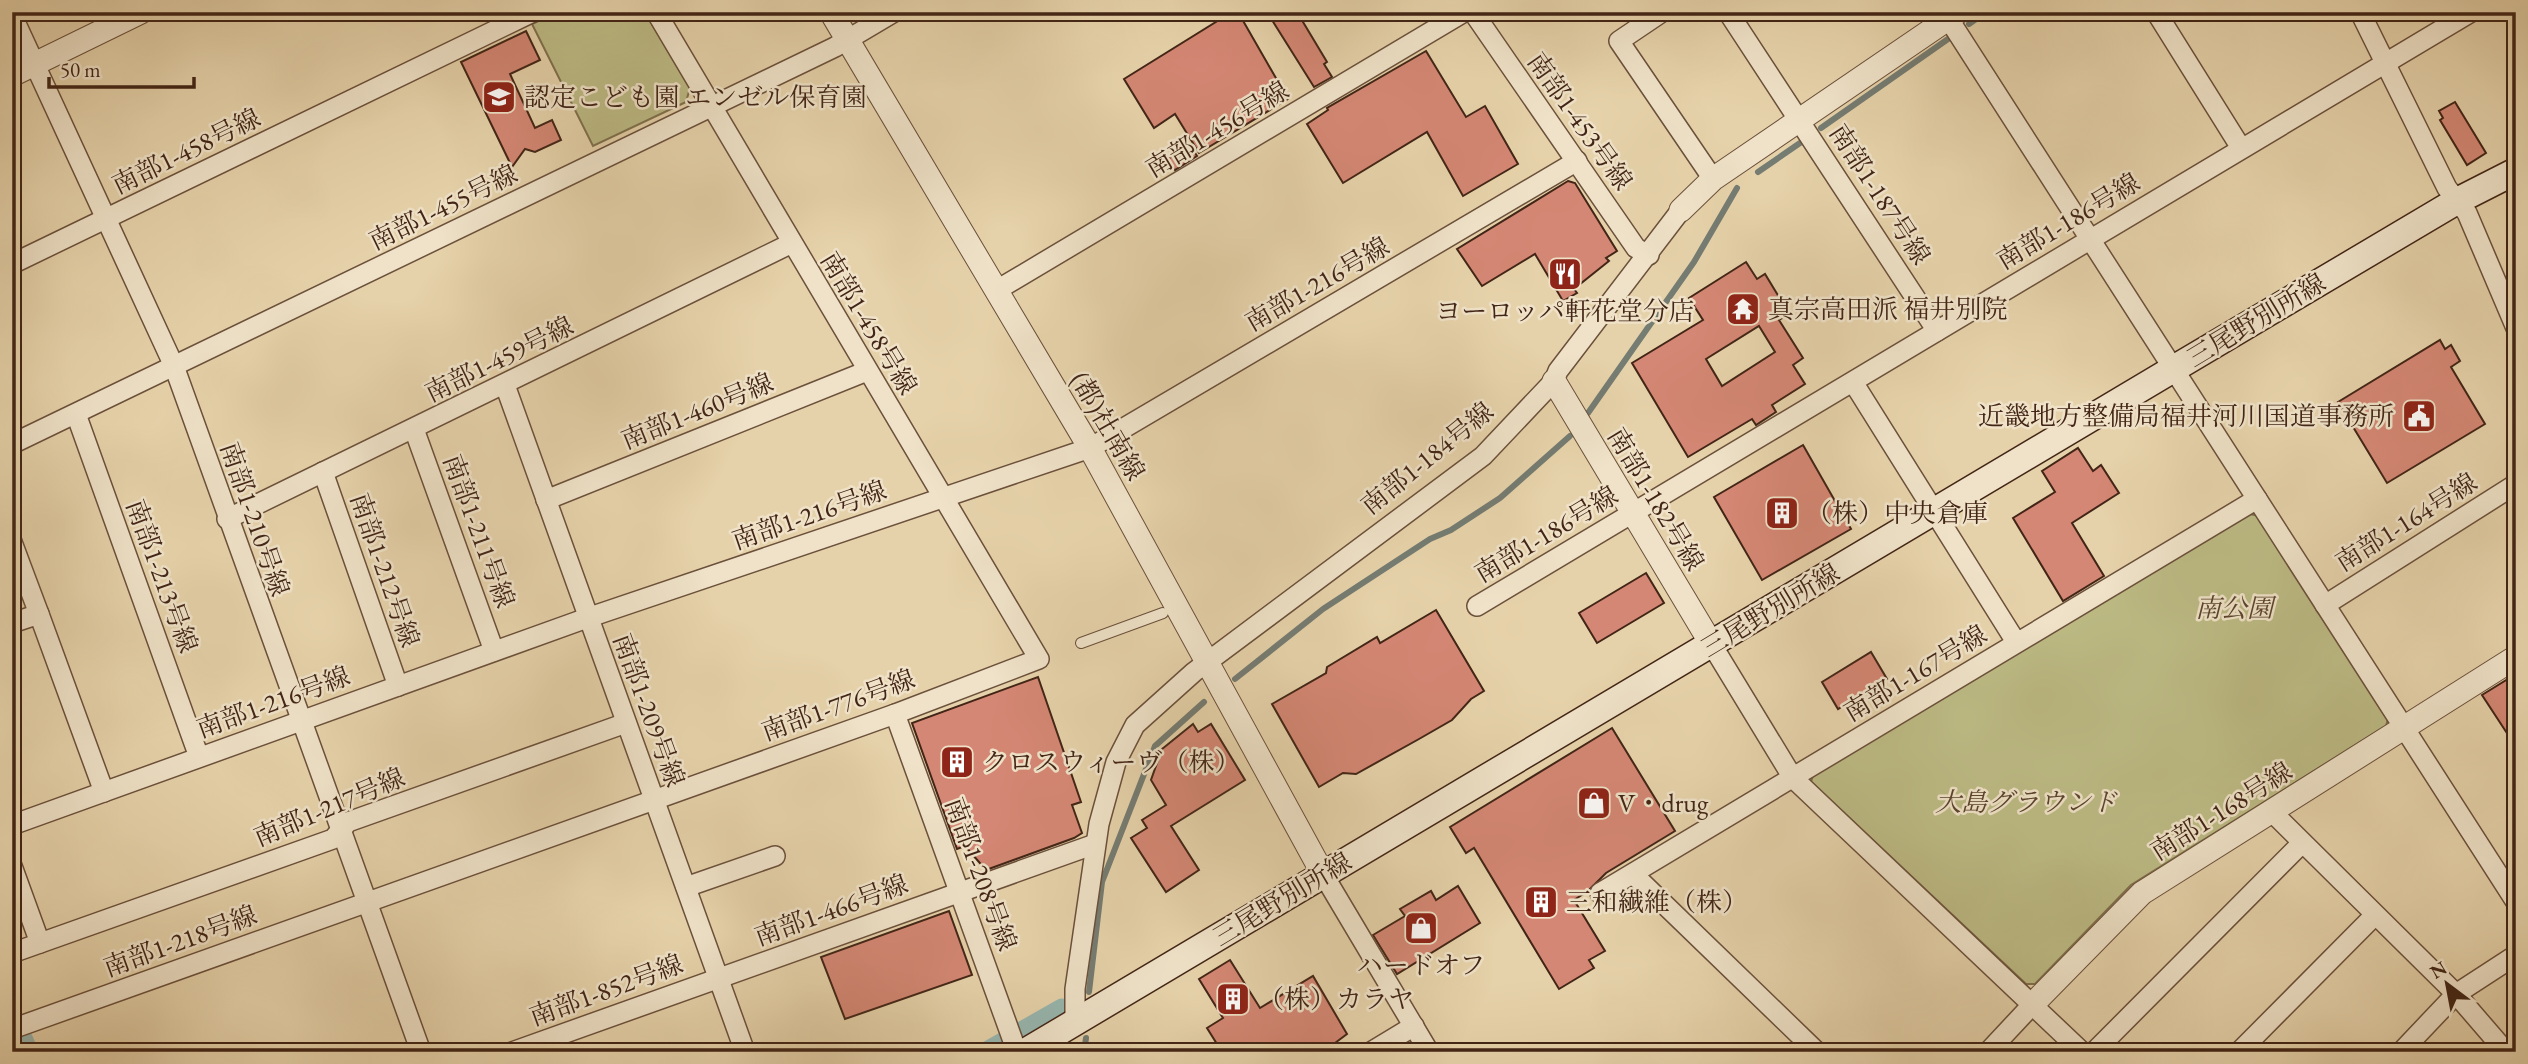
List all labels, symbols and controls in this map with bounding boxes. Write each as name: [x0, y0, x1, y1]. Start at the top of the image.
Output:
street label: 南部1-453号線: [1520, 45, 1640, 197]
scale bar: [49, 46, 194, 90]
text: 50 m: [60, 56, 101, 83]
street label: 南部1-456号線: [1139, 73, 1295, 185]
school or university icon: 認定こども園 エンゼル保育園: [480, 78, 518, 116]
place label: 認定こども園 エンゼル保育園: [524, 80, 867, 114]
street label: 南部1-458号線: [106, 100, 266, 202]
street label: 南部1-187号線: [1822, 117, 1938, 271]
street label: 南部1-455号線: [363, 156, 523, 258]
street label: 南部1-186号線: [1990, 165, 2146, 277]
street label: 南部1-216号線: [1239, 229, 1395, 339]
street label: 南部1-458号線: [813, 245, 925, 401]
restaurant icon: ヨーロッパ軒花堂分店: [1546, 255, 1584, 293]
street label: 三尾野別所線: [2180, 265, 2332, 375]
temple icon: 真宗高田派 福井別院: [1724, 290, 1762, 328]
place label: 真宗高田派 福井別院: [1768, 292, 2007, 326]
place label: ヨーロッパ軒花堂分店: [1435, 294, 1695, 328]
street label: 南部1-459号線: [419, 308, 579, 410]
street label: 南部1-460号線: [616, 365, 778, 457]
street label: (都)社南線: [1063, 365, 1153, 487]
street label: 南部1-184号線: [1354, 394, 1500, 522]
public building icon: 近畿地方整備局福井河川国道事務所: [2400, 397, 2438, 435]
place label: 近畿地方整備局福井河川国道事務所: [1978, 399, 2394, 433]
street label: 南部1-182号線: [1600, 421, 1712, 577]
street label: 南部1-210号線: [213, 437, 297, 601]
street label: 南部1-211号線: [435, 450, 523, 612]
street label: 南部1-164号線: [2329, 465, 2483, 579]
street label: 南部1-216号線: [727, 473, 891, 557]
street label: 南部1-186号線: [1468, 478, 1624, 590]
street label: 南部1-212号線: [343, 488, 427, 652]
building icon: （株）中央倉庫: [1763, 494, 1801, 532]
street label: 南部1-213号線: [118, 495, 206, 657]
place label: （株）中央倉庫: [1806, 496, 1988, 530]
street label: 三尾野別所線: [1694, 555, 1846, 665]
park label: 南公園: [2195, 591, 2277, 625]
street label: 南部1-167号線: [1837, 617, 1993, 729]
street label: 南部1-209号線: [605, 629, 693, 791]
street label: 南部1-216号線: [192, 658, 354, 746]
street label: 南部1-776号線: [757, 661, 919, 749]
building icon: クロスウィーヴ（株）: [938, 743, 976, 781]
place label: クロスウィーヴ（株）: [982, 745, 1240, 779]
street label: 南部1-168号線: [2144, 754, 2298, 868]
street label: 南部1-217号線: [248, 760, 410, 854]
shop icon: V・drug: [1575, 784, 1613, 822]
park label: 大島グラウンド: [1935, 785, 2118, 819]
place label: V・drug: [1618, 786, 1709, 820]
street label: 南部1-208号線: [937, 793, 1025, 955]
street label: 三尾野別所線: [1206, 844, 1358, 954]
street label: 南部1-466号線: [750, 866, 912, 954]
building icon: 三和繊維（株）: [1522, 883, 1560, 921]
place label: 三和繊維（株）: [1566, 885, 1748, 919]
street label: 南部1-218号線: [99, 897, 261, 985]
shop icon: ハードオフ: [1402, 909, 1440, 947]
street label: 南部1-852号線: [525, 946, 687, 1034]
place label: ハードオフ: [1357, 948, 1485, 982]
north arrow: [2412, 948, 2482, 1018]
text: N: [2425, 955, 2452, 985]
building icon: （株）カラヤ: [1214, 980, 1252, 1018]
place label: （株）カラヤ: [1258, 982, 1414, 1016]

